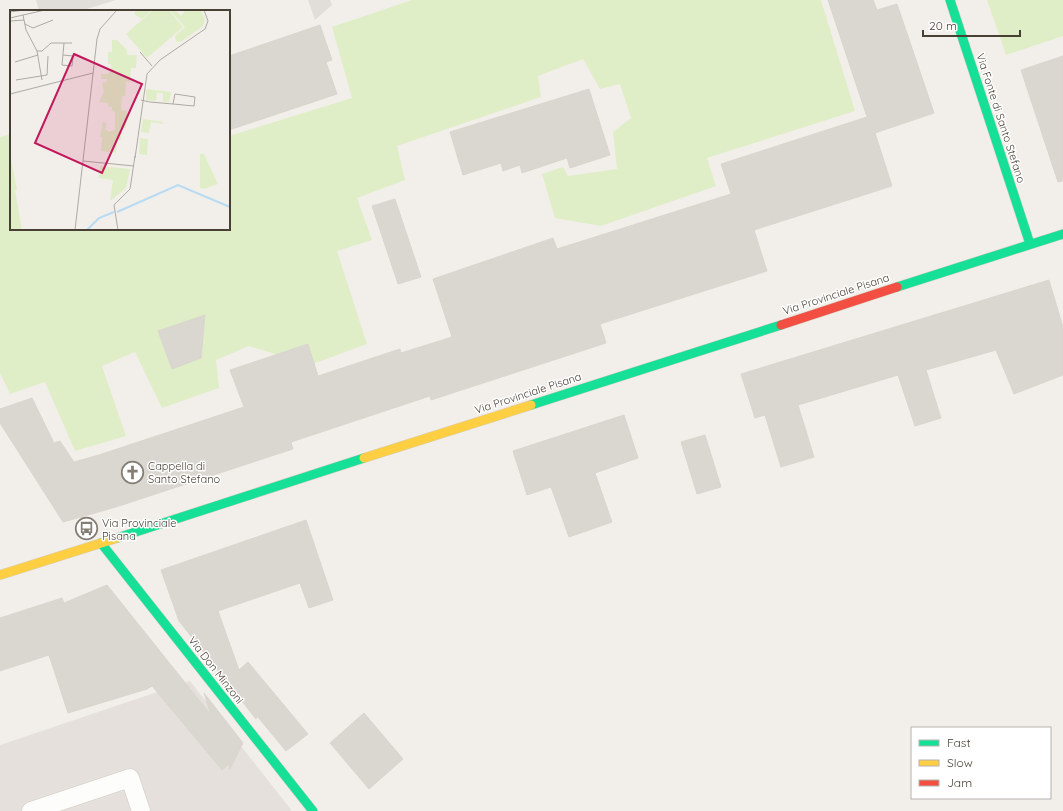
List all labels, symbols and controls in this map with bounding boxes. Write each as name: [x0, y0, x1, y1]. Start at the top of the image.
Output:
inset map: [10, 10, 230, 230]
scale bar: [923, 12, 1020, 38]
text: 20 m: [929, 18, 957, 33]
street label: Via Fonte di Santo Stefano: [973, 51, 1029, 185]
street label: Via Provinciale Pisana: [781, 270, 891, 318]
street label: Via Provinciale Pisana: [473, 369, 583, 417]
church icon: Cappella di Santo Stefano: [120, 459, 146, 485]
place label: Cappella di Santo Stefano: [148, 459, 221, 486]
bus stop icon: Via Provinciale Pisana: [73, 516, 99, 542]
place label: Via Provinciale Pisana: [102, 516, 176, 543]
street label: Via Don Minzoni: [185, 634, 247, 706]
legend: [911, 727, 1051, 799]
text: Fast: [947, 735, 971, 750]
text: Slow: [947, 755, 973, 770]
text: Jam: [947, 775, 972, 790]

